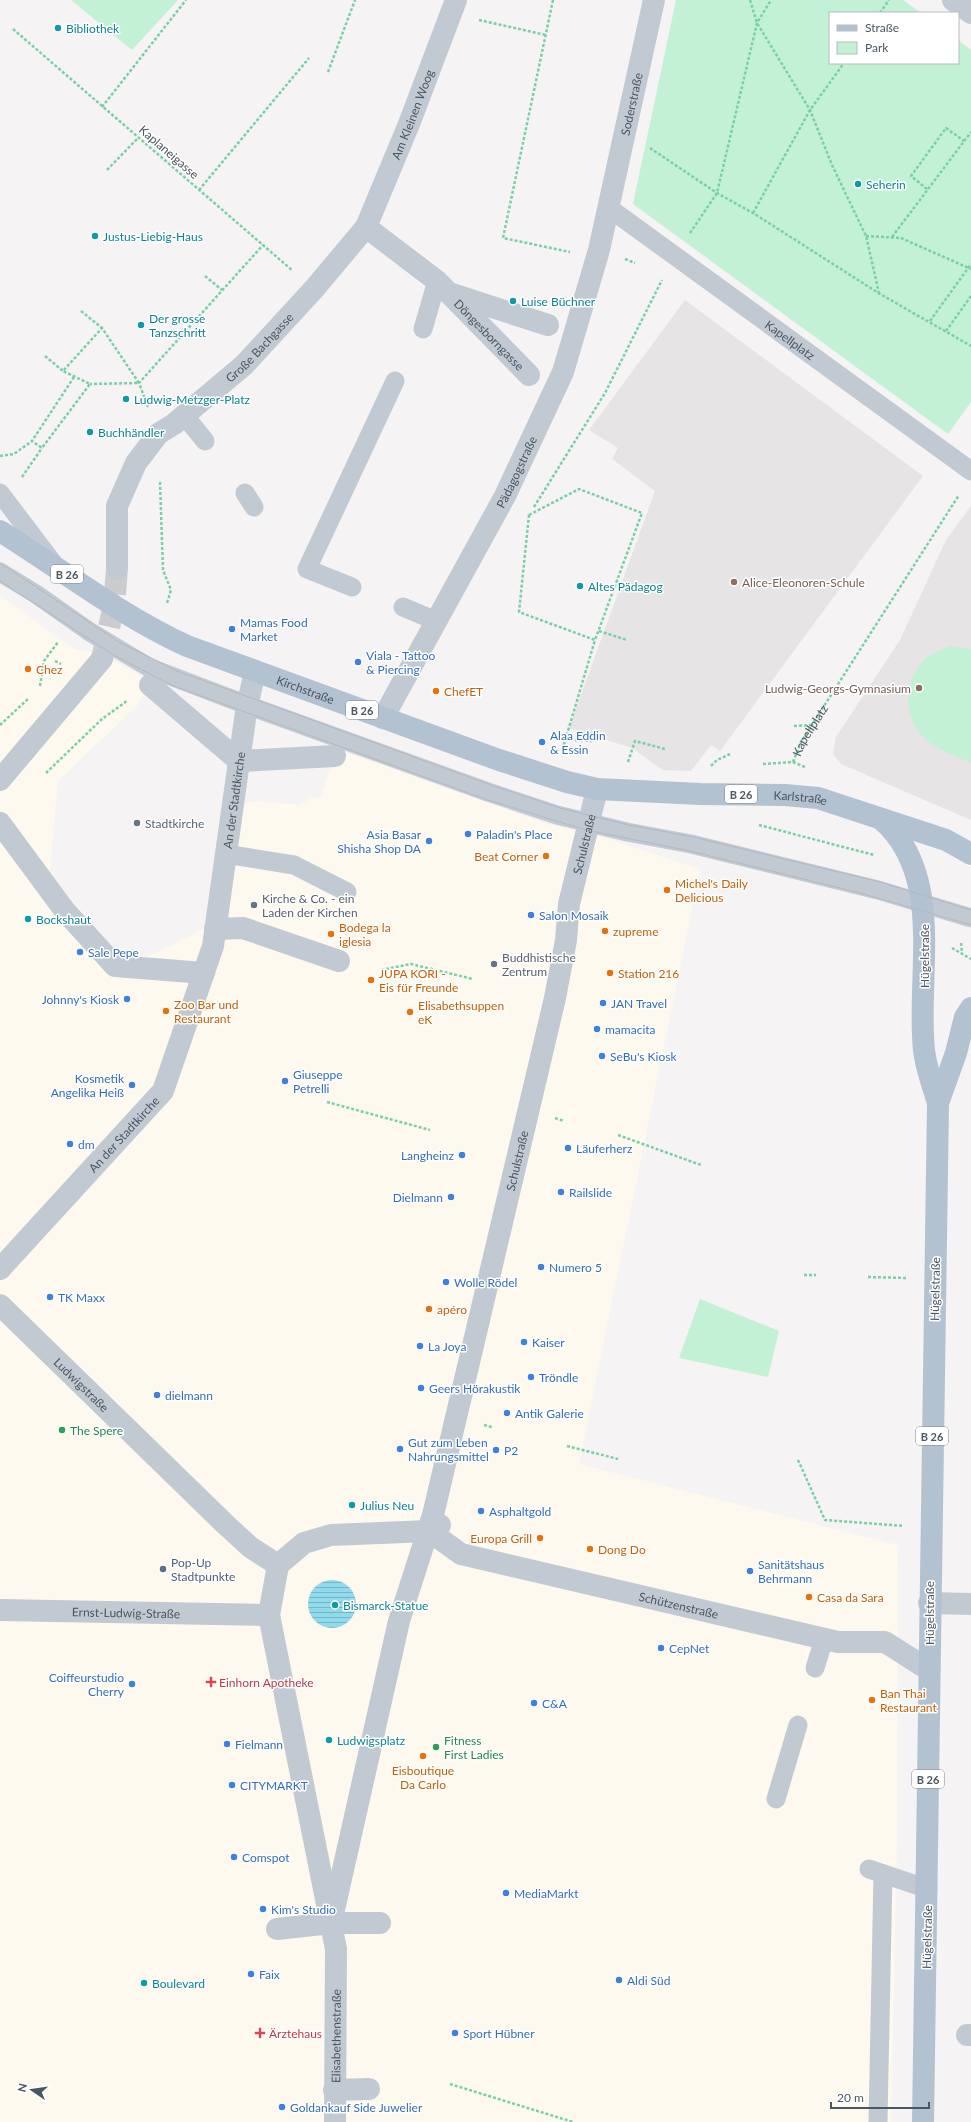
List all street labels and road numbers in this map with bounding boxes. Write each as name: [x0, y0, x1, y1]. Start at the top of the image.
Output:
street label: Am Kleinen Woog: [388, 67, 437, 161]
street label: Soderstraße: [617, 71, 645, 137]
street label: Kaplaneigasse: [136, 122, 202, 182]
street label: Döngesborngasse: [451, 296, 528, 373]
street label: Große Bachgasse: [222, 309, 296, 385]
street label: Kapellplatz: [762, 317, 818, 363]
street label: Pädagogstraße: [493, 433, 540, 510]
road number: B 26: [51, 565, 83, 583]
street label: Kirchstraße: [275, 672, 337, 707]
road number: B 26: [346, 701, 378, 719]
street label: Kapellplatz: [789, 701, 831, 758]
street label: An der Stadtkirche: [219, 751, 248, 850]
road number: B 26: [725, 785, 757, 803]
street label: Karlstraße: [774, 787, 830, 808]
street label: Schulstraße: [569, 812, 598, 876]
street label: Hügelstraße: [917, 924, 932, 988]
street label: An der Stadtkirche: [85, 1093, 162, 1175]
street label: Schulstraße: [502, 1129, 531, 1192]
street label: Hügelstraße: [927, 1257, 943, 1321]
street label: Ludwigstraße: [51, 1354, 112, 1415]
road number: B 26: [916, 1427, 948, 1445]
street label: Hügelstraße: [922, 1581, 937, 1645]
street label: Schützenstraße: [637, 1588, 720, 1621]
street label: Ernst-Ludwig-Straße: [72, 1604, 180, 1621]
road number: B 26: [912, 1770, 944, 1788]
street label: Hügelstraße: [919, 1905, 935, 1969]
street label: Elisabethenstraße: [328, 1989, 343, 2083]

